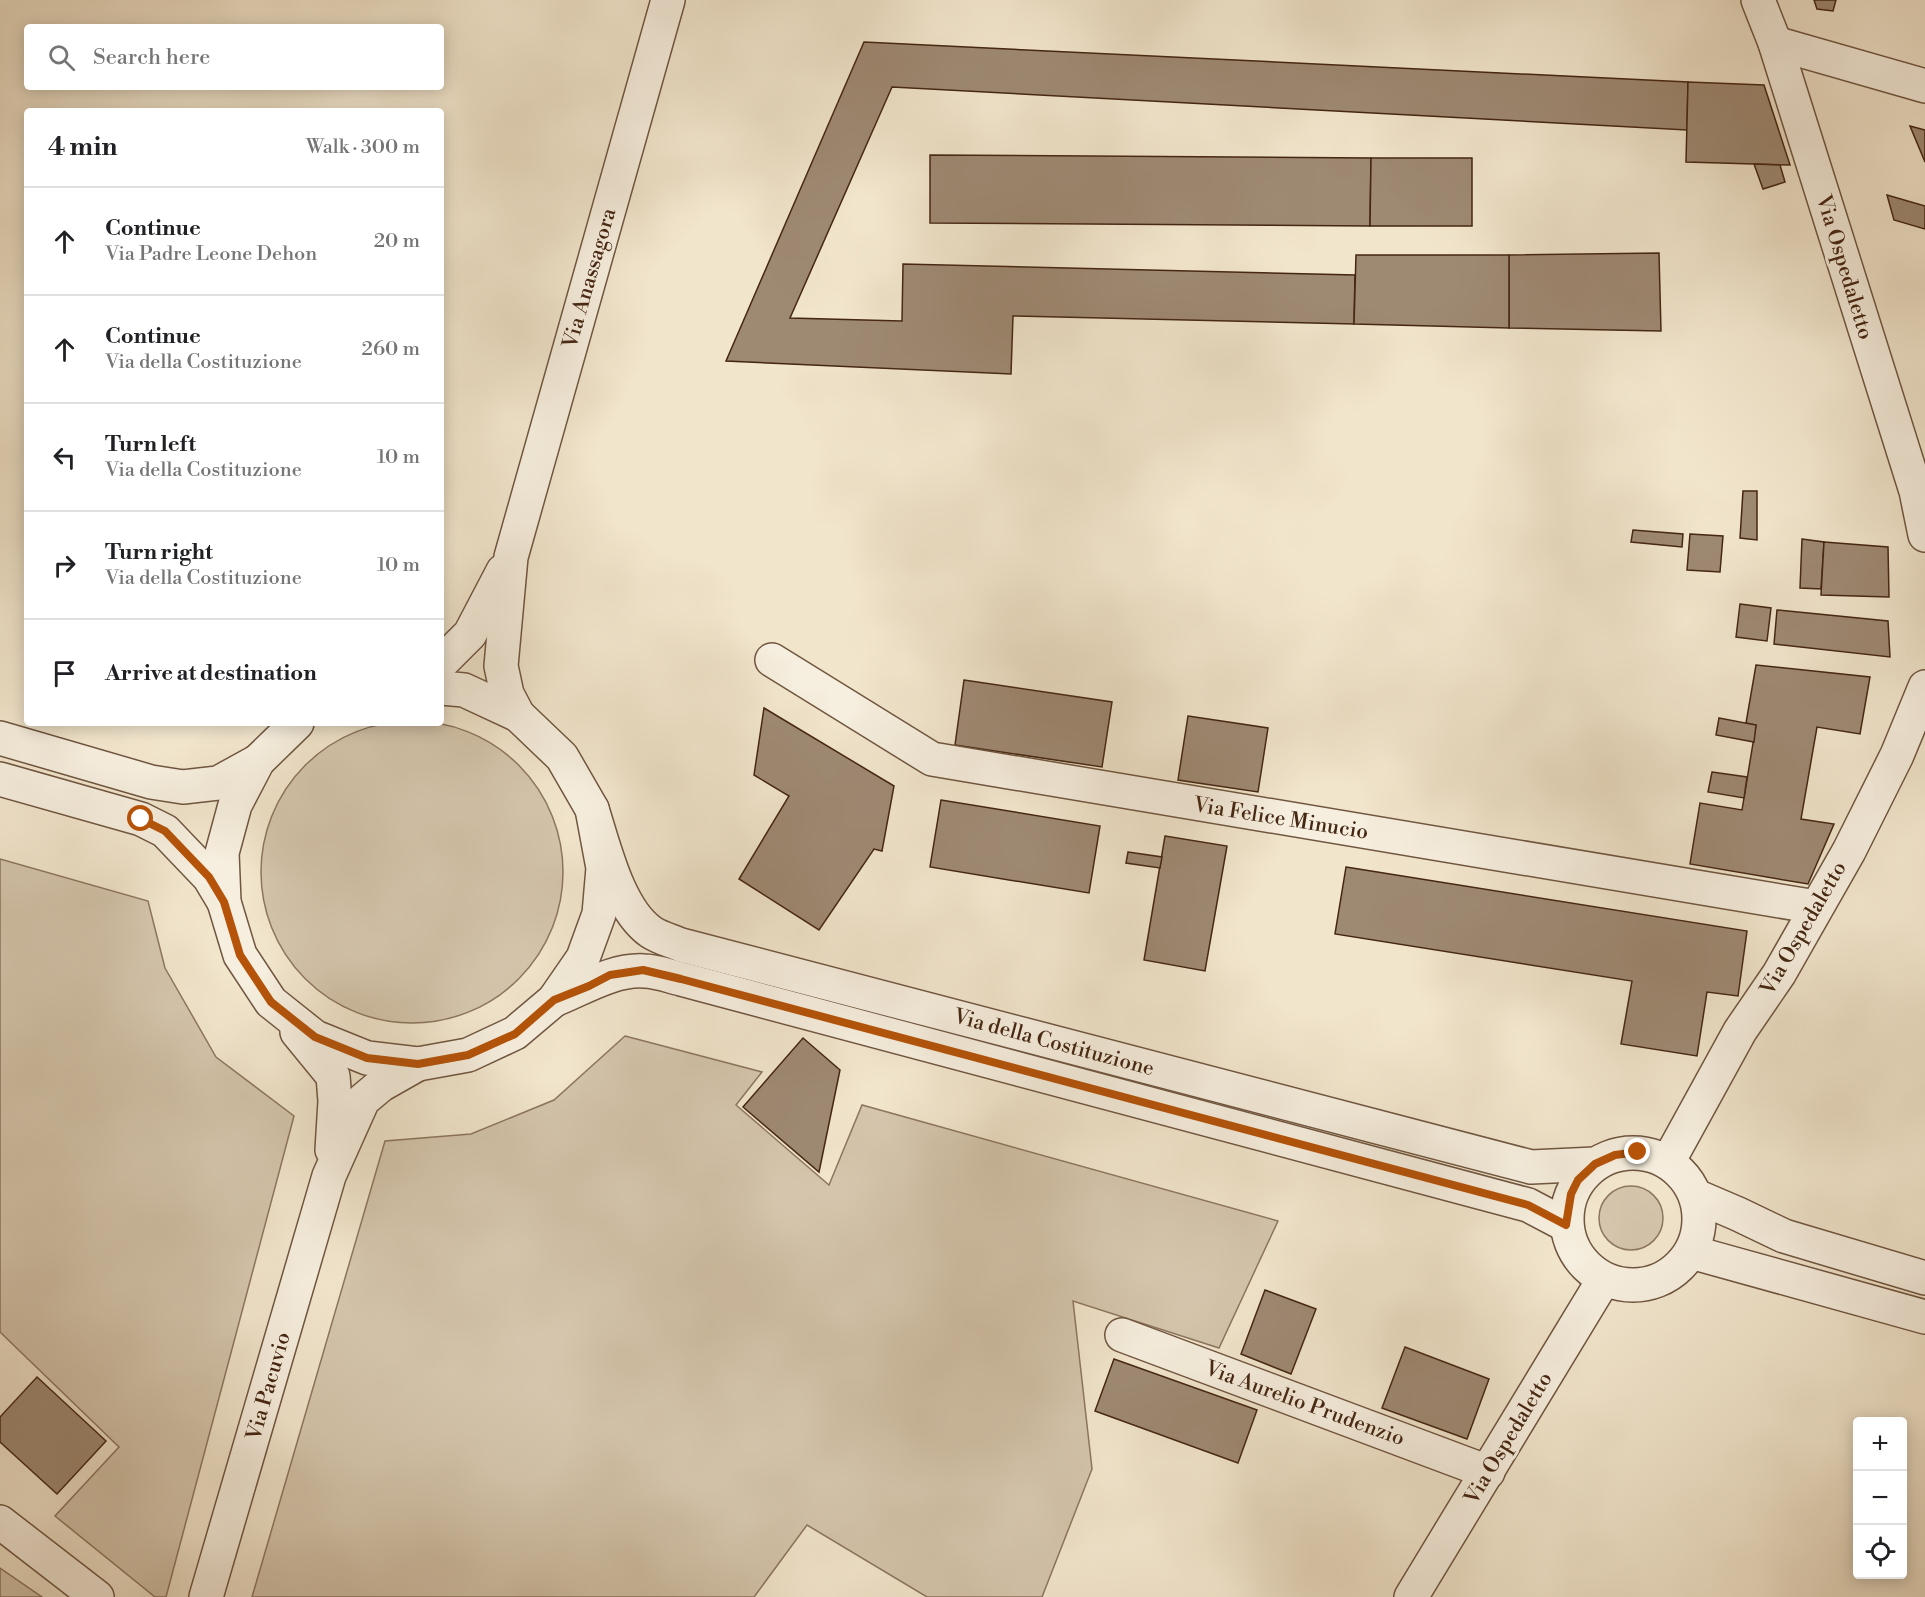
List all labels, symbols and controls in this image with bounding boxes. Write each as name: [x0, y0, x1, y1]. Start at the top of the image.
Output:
search box: [24, 24, 444, 90]
icon: search: [45, 41, 78, 74]
text: Search here: [93, 44, 210, 71]
text: 4 min: [48, 131, 118, 163]
text: Walk · 300 m: [306, 135, 420, 160]
street label: Via Ospedaletto: [1809, 191, 1878, 343]
street label: Via Anassagora: [557, 205, 622, 352]
text: Continue: [105, 215, 201, 242]
icon: ahead: [48, 225, 81, 258]
text: 20 m: [374, 229, 420, 254]
text: Via Padre Leone Dehon: [105, 242, 317, 267]
text: Continue: [105, 323, 201, 350]
icon: ahead: [48, 333, 81, 366]
text: 260 m: [362, 337, 420, 362]
text: Via della Costituzione: [105, 350, 302, 375]
text: Turn left: [105, 431, 196, 458]
icon: left: [48, 441, 81, 474]
text: 10 m: [377, 445, 420, 470]
text: Via della Costituzione: [105, 458, 302, 483]
text: Turn right: [105, 539, 213, 566]
icon: right: [48, 549, 81, 582]
text: 10 m: [377, 553, 420, 578]
text: Via della Costituzione: [105, 566, 302, 591]
icon: arrive: [48, 657, 81, 690]
text: Arrive at destination: [105, 660, 317, 687]
street label: Via Felice Minucio: [1191, 792, 1370, 846]
route start: [127, 805, 153, 831]
street label: Via Ospedaletto: [1755, 857, 1853, 1001]
street label: Via della Costituzione: [950, 1003, 1157, 1082]
route end: [1624, 1138, 1650, 1164]
street label: Via Pacuvio: [241, 1329, 297, 1444]
street label: Via Aurelio Prudenzio: [1200, 1355, 1408, 1452]
street label: Via Ospedaletto: [1459, 1368, 1559, 1510]
map controls: [1853, 1417, 1907, 1579]
button: +: [1853, 1417, 1907, 1471]
button: −: [1853, 1471, 1907, 1525]
button: locate: [1853, 1525, 1907, 1579]

